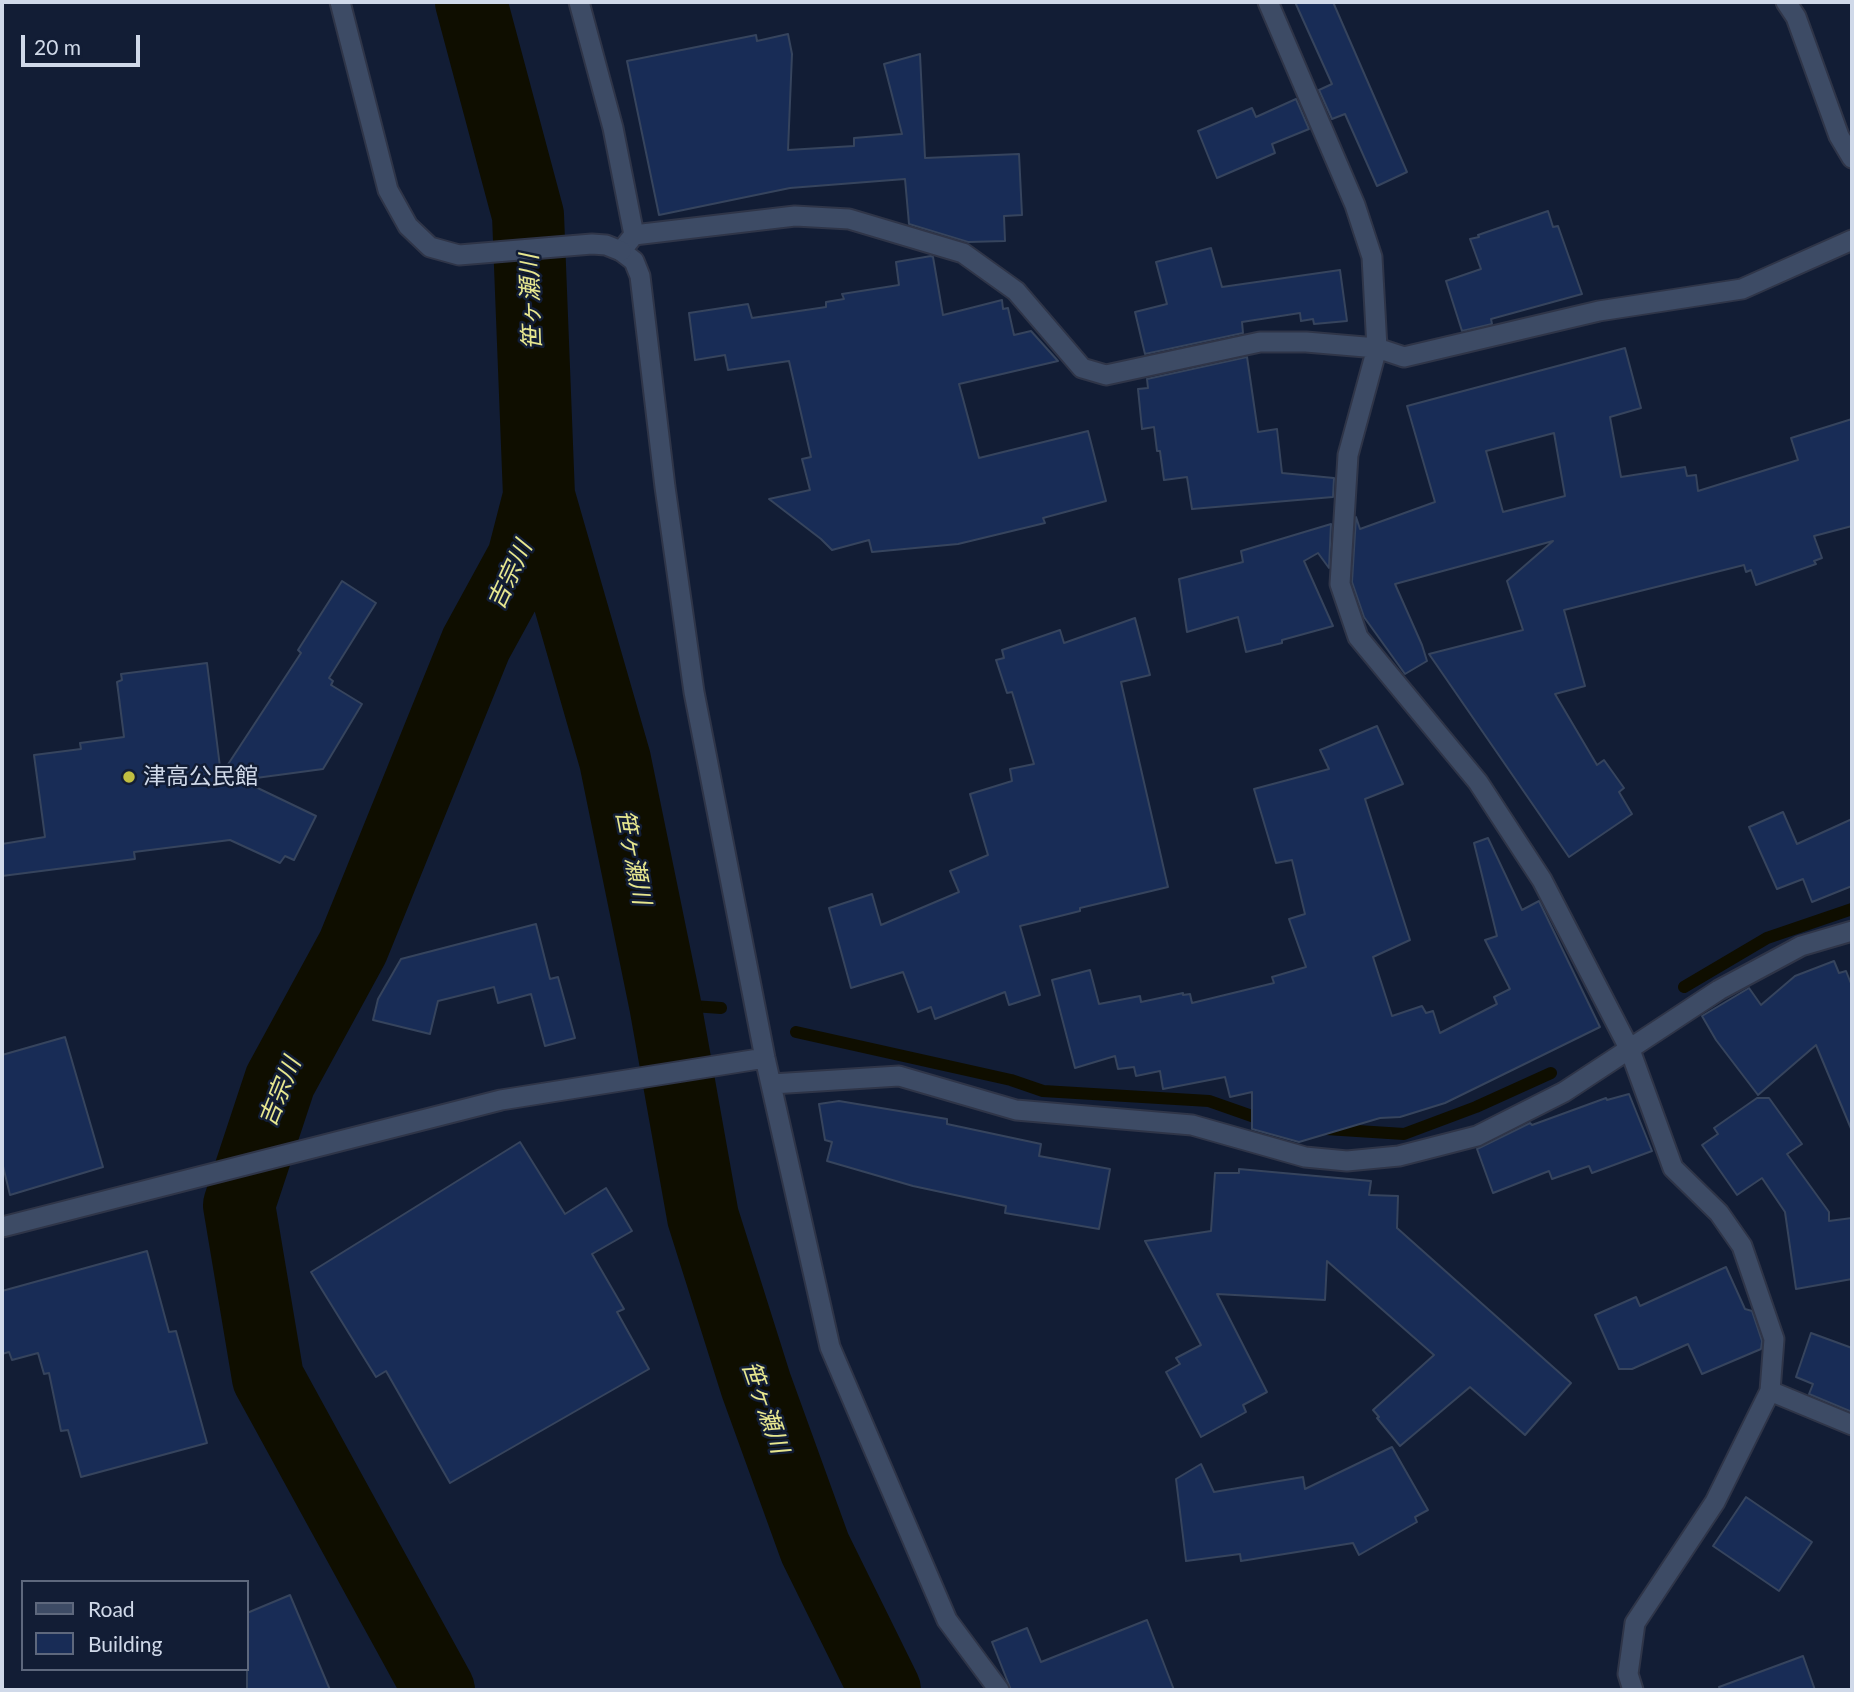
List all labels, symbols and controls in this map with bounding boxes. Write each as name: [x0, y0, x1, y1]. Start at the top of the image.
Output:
scale bar: [24, 21, 144, 65]
text: 20 m: [34, 34, 81, 59]
water label: 笹ヶ瀬川: [515, 254, 547, 350]
water label: 吉宗川: [482, 536, 538, 614]
place label: 津高公民館: [143, 763, 258, 791]
marker: 津高公民館: [121, 769, 137, 785]
water label: 笹ヶ瀬川: [610, 807, 656, 907]
water label: 吉宗川: [253, 1053, 307, 1131]
water label: 笹ヶ瀬川: [736, 1357, 794, 1457]
legend: [21, 1580, 248, 1671]
text: Road: [88, 1596, 135, 1621]
text: Building: [88, 1631, 163, 1656]

